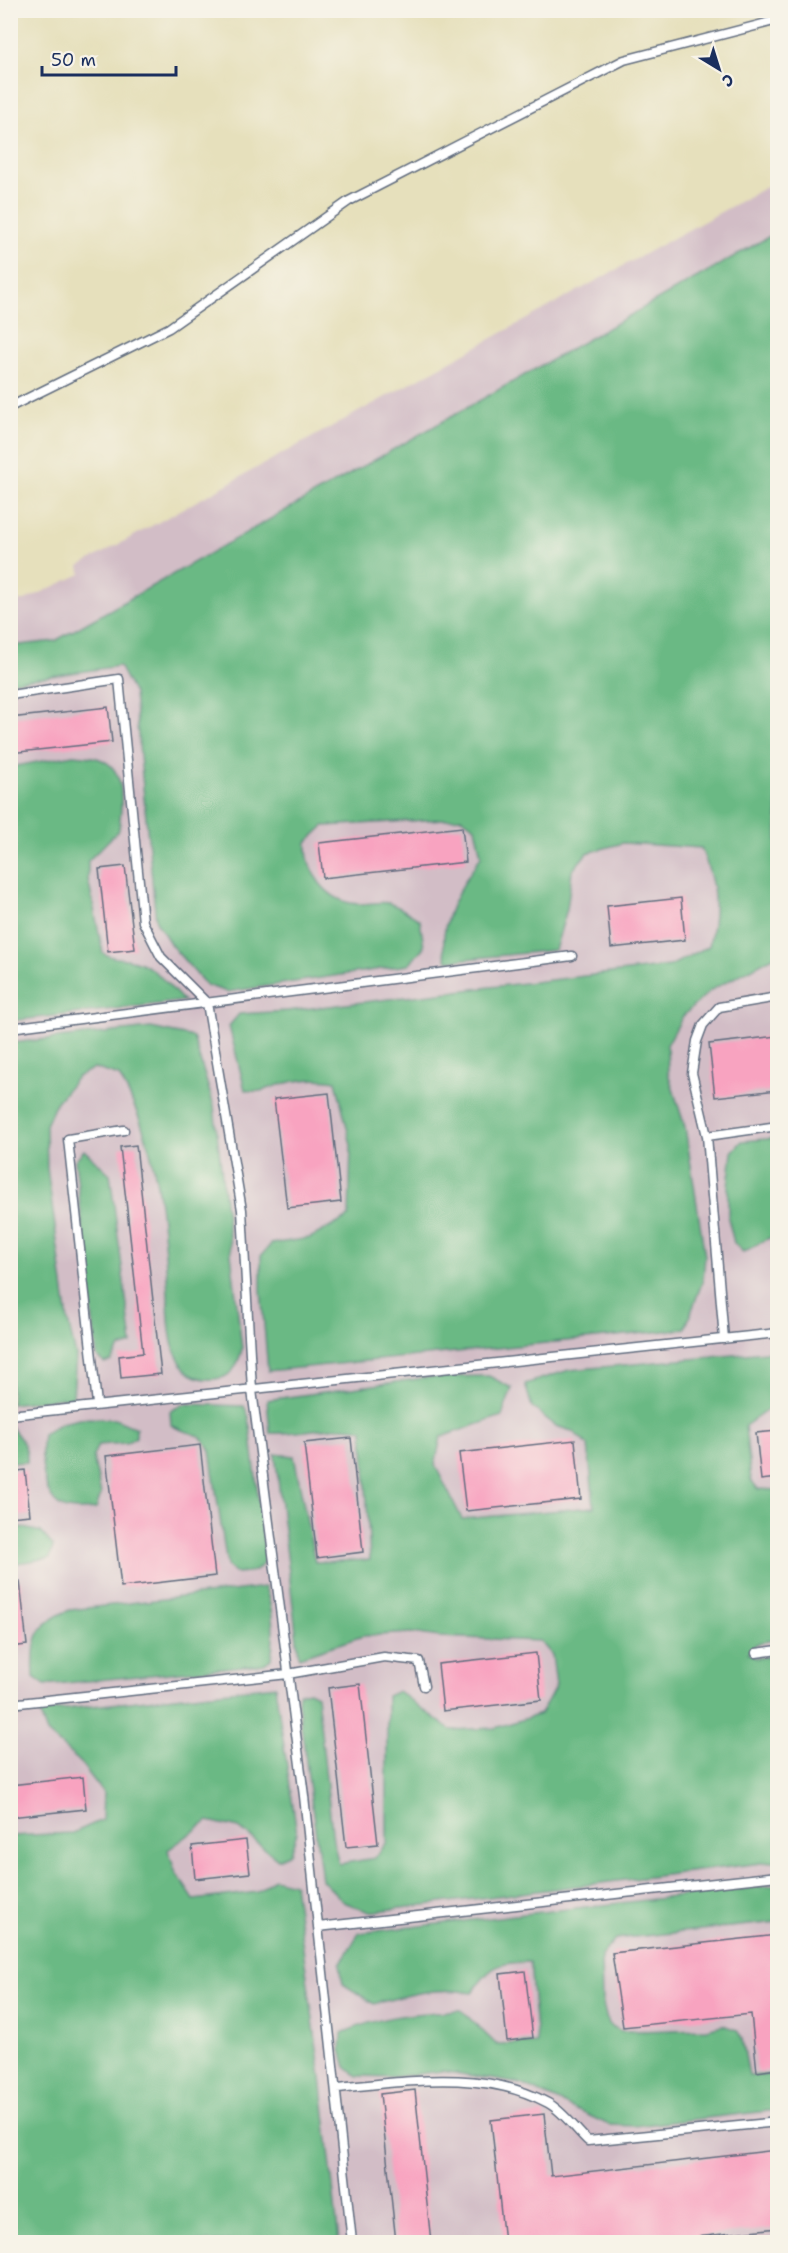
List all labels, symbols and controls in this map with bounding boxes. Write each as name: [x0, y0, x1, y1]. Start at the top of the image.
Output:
scale bar: [42, 39, 176, 77]
north arrow: [689, 39, 749, 99]
text: 50 m: [51, 48, 96, 72]
text: С: [717, 69, 738, 92]

